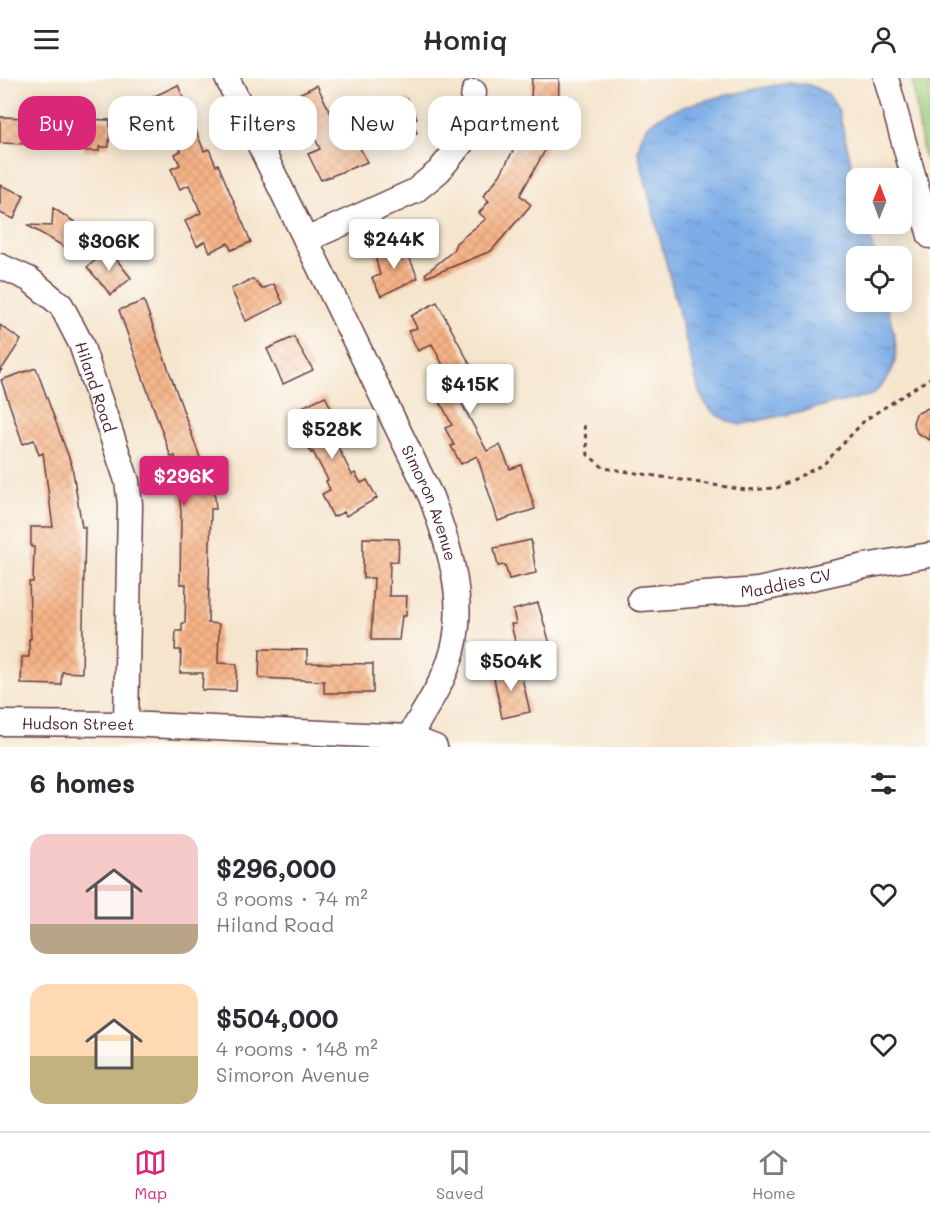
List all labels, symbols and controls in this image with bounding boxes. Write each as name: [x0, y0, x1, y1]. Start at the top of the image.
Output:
text: Homiq: [423, 22, 507, 57]
icon: menu: [30, 23, 63, 56]
icon: person: [867, 23, 900, 56]
chip: Buy: [18, 96, 96, 150]
chip: Rent: [108, 96, 197, 150]
chip: Filters: [209, 96, 317, 150]
chip: New: [329, 96, 416, 150]
chip: Apartment: [428, 96, 581, 150]
north arrow: [846, 168, 912, 234]
map controls: [846, 168, 912, 312]
pin: $244K: [352, 219, 436, 270]
pin: $306K: [67, 221, 151, 272]
text: $244K: [363, 225, 425, 251]
text: $306K: [78, 227, 140, 253]
button: locate: [846, 246, 912, 312]
street label: Hiland Road: [71, 339, 121, 435]
pin: $415K: [428, 364, 512, 415]
text: $415K: [441, 370, 499, 396]
pin: $528K: [290, 409, 374, 460]
text: $528K: [302, 415, 362, 441]
street label: Simoron Avenue: [397, 441, 462, 563]
pin: $296K: [142, 456, 226, 507]
text: $296K: [154, 462, 214, 488]
street label: Maddies CV: [740, 563, 833, 601]
pin: $504K: [469, 641, 553, 692]
text: $504K: [480, 647, 542, 673]
street label: Hudson Street: [22, 712, 135, 734]
text: 6 homes: [30, 766, 135, 800]
icon: filters: [867, 767, 900, 800]
text: $296,000: [216, 851, 336, 885]
icon: home: [78, 858, 150, 930]
icon: heart: [867, 878, 900, 911]
text: 3 rooms · 74 m²: [216, 885, 368, 911]
text: Hiland Road: [216, 911, 334, 937]
text: $504,000: [216, 1001, 339, 1035]
icon: home: [78, 1008, 150, 1080]
icon: heart: [867, 1028, 900, 1061]
text: 4 rooms · 148 m²: [216, 1035, 378, 1061]
text: Simoron Avenue: [216, 1061, 370, 1087]
tab: Map: [134, 1146, 167, 1203]
tab: Saved: [436, 1146, 483, 1203]
tab: Home: [752, 1146, 796, 1203]

